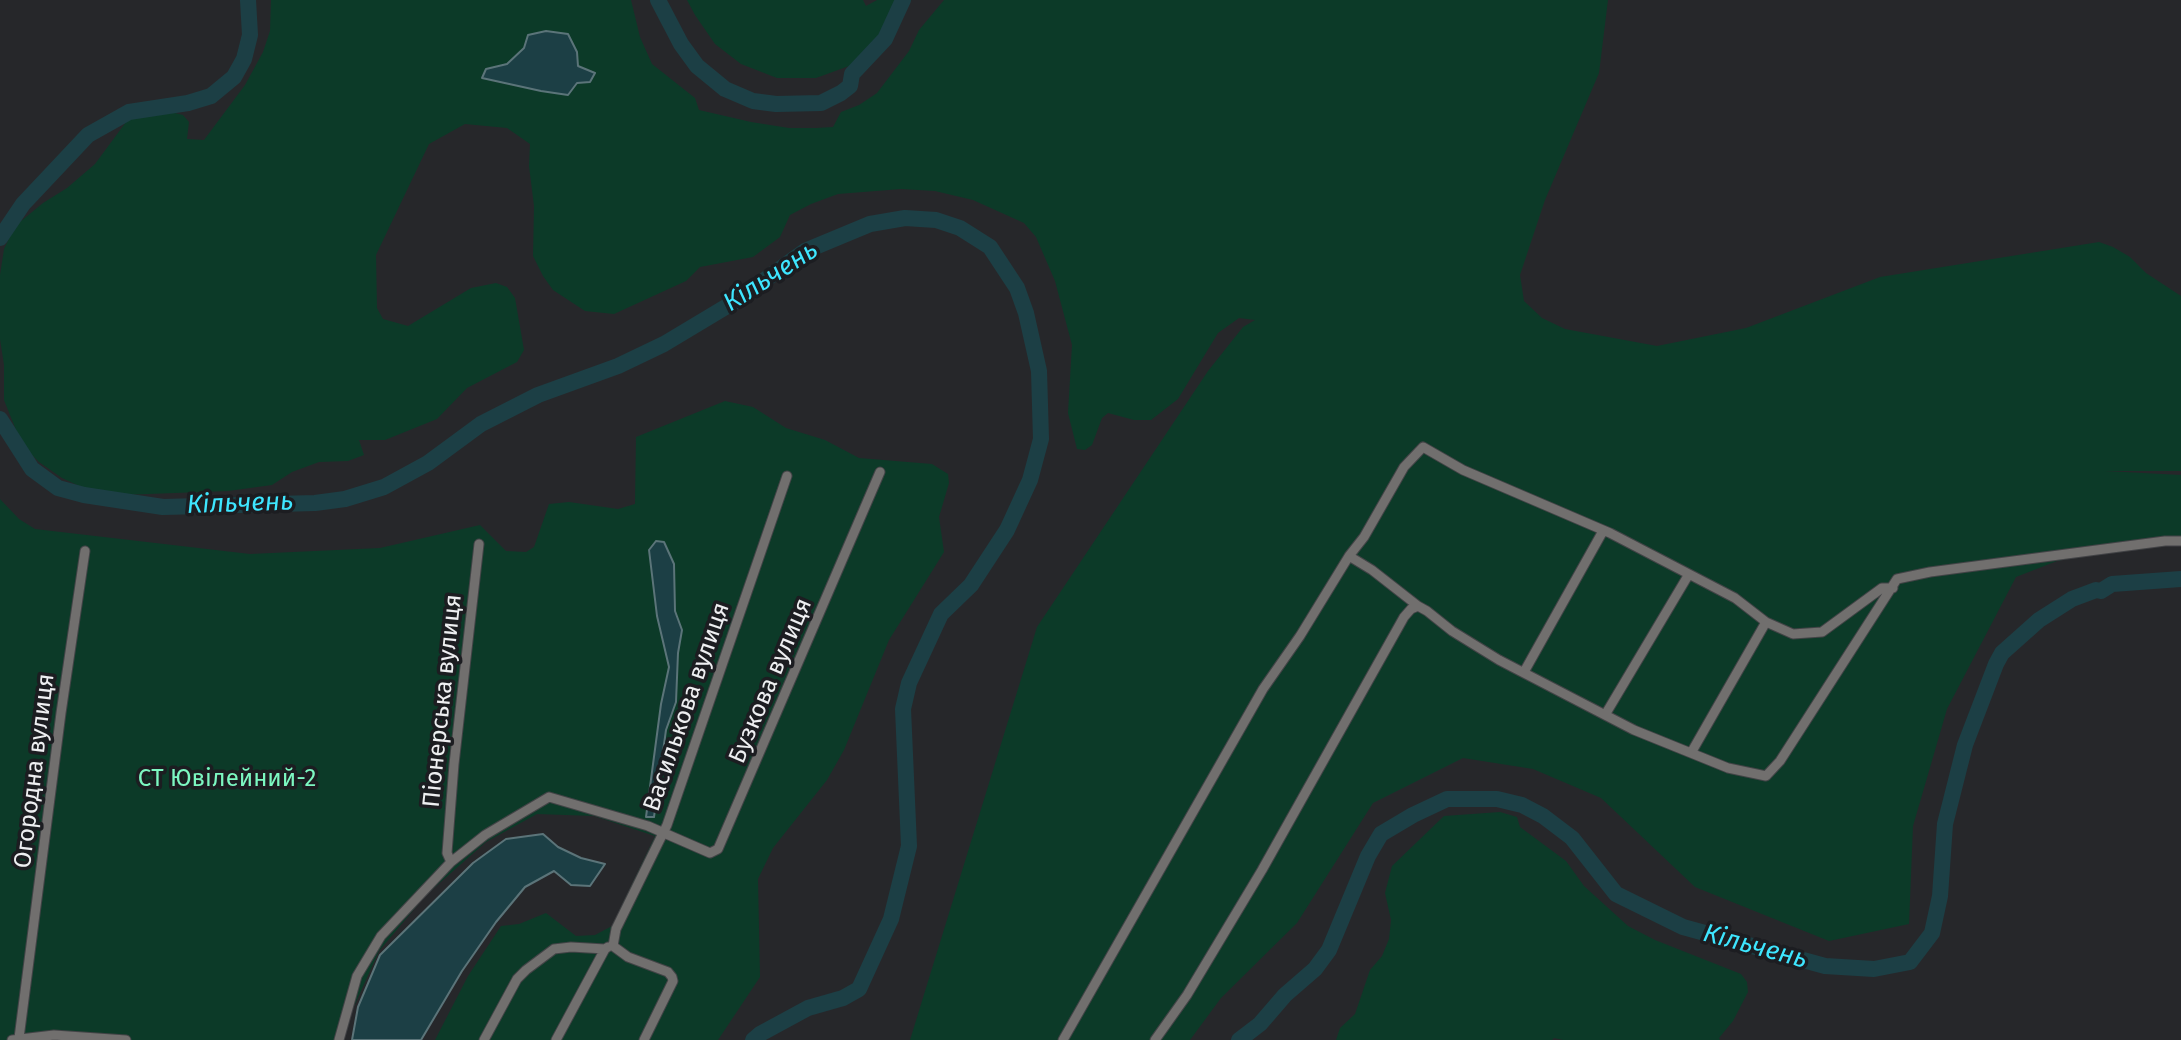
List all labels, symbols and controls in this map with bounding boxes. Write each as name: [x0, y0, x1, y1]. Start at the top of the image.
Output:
water label: Кільчень: [718, 235, 824, 319]
water label: Кільчень: [186, 487, 294, 521]
street label: Піонерська вулиця: [417, 593, 469, 809]
street label: Бузкова вулиця: [723, 594, 819, 768]
street label: Василькова вулиця: [638, 599, 736, 815]
street label: Огородна вулиця: [9, 672, 61, 870]
park label: СT Ювілейний-2: [138, 765, 316, 793]
water label: Кільчень: [1699, 918, 1811, 976]

